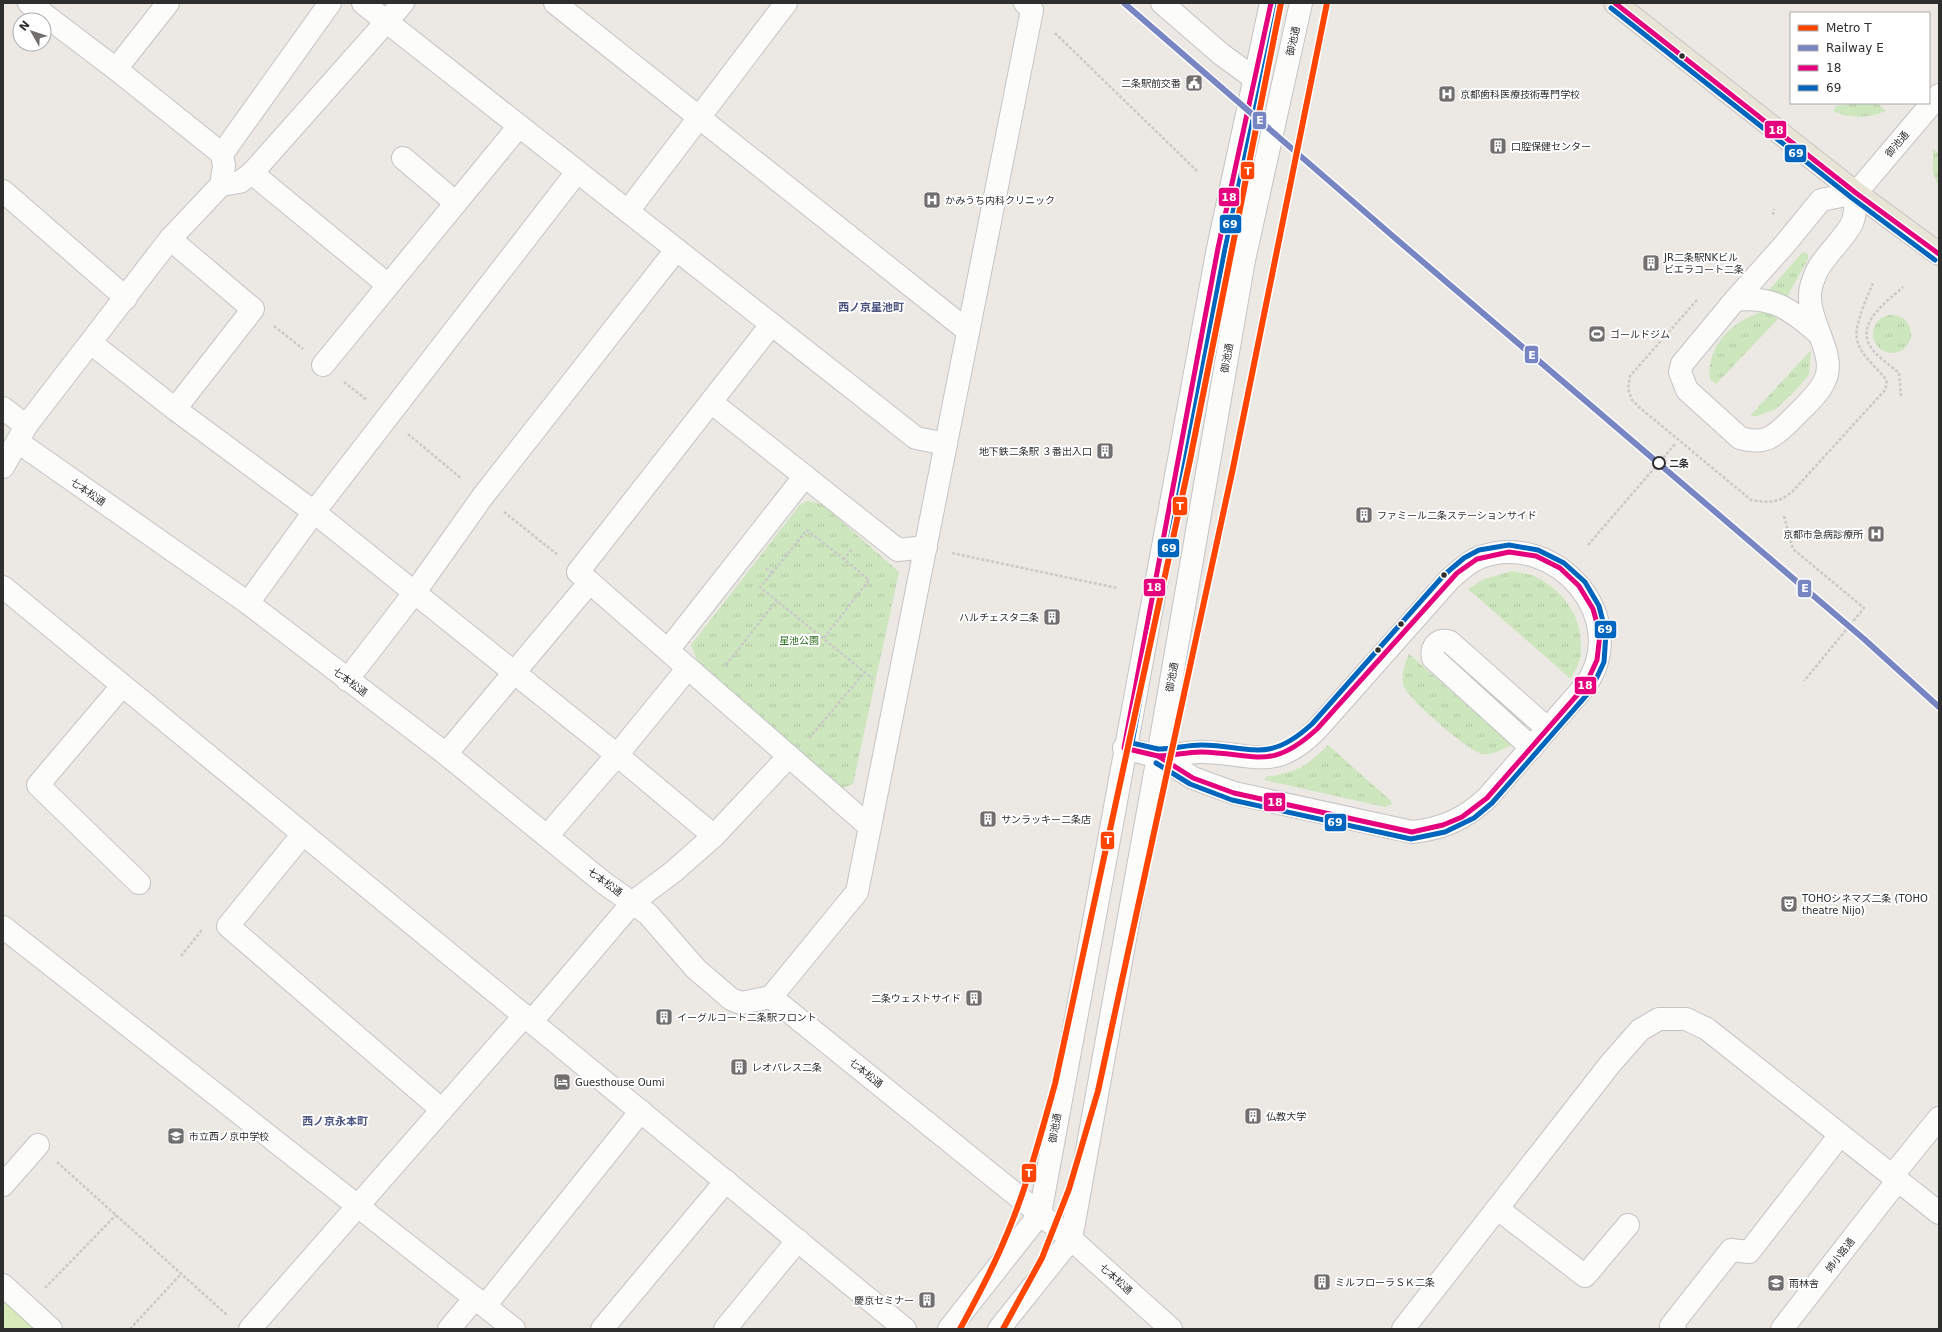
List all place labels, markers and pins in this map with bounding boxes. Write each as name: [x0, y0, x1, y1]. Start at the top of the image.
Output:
unlabelled marker: [1677, 51, 1687, 61]
public building icon: 二条駅前交番: [1184, 73, 1204, 93]
place label: 二条駅前交番: [1121, 78, 1181, 89]
hospital icon: 京都歯科医療技術専門学校: [1437, 84, 1457, 104]
place label: 京都歯科医療技術専門学校: [1460, 89, 1580, 100]
building icon: 口腔保健センター: [1488, 136, 1508, 156]
place label: 口腔保健センター: [1511, 141, 1591, 152]
hospital icon: かみうち内科クリニック: [922, 190, 942, 210]
place label: かみうち内科クリニック: [945, 195, 1055, 206]
place label: JR二条駅NKビル ビエラコート二条: [1663, 252, 1744, 275]
building icon: JR二条駅NKビル ビエラコート二条: [1641, 253, 1661, 273]
sports icon: ゴールドジム: [1587, 324, 1607, 344]
place label: ゴールドジム: [1610, 329, 1670, 340]
building icon: 地下鉄二条駅 ３番出入口: [1095, 441, 1115, 461]
place label: 地下鉄二条駅 ３番出入口: [979, 446, 1092, 457]
marker: 二条: [1652, 456, 1666, 470]
place label: 二条: [1669, 458, 1689, 469]
building icon: ファミール二条ステーションサイド: [1354, 505, 1374, 525]
place label: ファミール二条ステーションサイド: [1377, 510, 1537, 521]
hospital icon: 京都市急病診療所: [1866, 524, 1886, 544]
place label: 京都市急病診療所: [1783, 529, 1863, 540]
unlabelled marker: [1439, 570, 1449, 580]
building icon: ハルチェスタ二条: [1042, 607, 1062, 627]
place label: ハルチェスタ二条: [959, 612, 1039, 623]
unlabelled marker: [1396, 619, 1406, 629]
unlabelled marker: [1373, 645, 1383, 655]
building icon: サンラッキー二条店: [978, 809, 998, 829]
place label: サンラッキー二条店: [1001, 814, 1091, 825]
place label: TOHOシネマズ二条 (TOHO theatre Nijo): [1801, 893, 1928, 916]
theatre icon: TOHOシネマズ二条 (TOHO theatre Nijo): [1779, 894, 1799, 914]
building icon: 二条ウェストサイド: [964, 988, 984, 1008]
place label: 二条ウェストサイド: [871, 993, 961, 1004]
building icon: イーグルコート二条駅フロント: [654, 1007, 674, 1027]
place label: イーグルコート二条駅フロント: [677, 1012, 817, 1023]
building icon: レオパレス二条: [729, 1057, 749, 1077]
place label: レオパレス二条: [752, 1062, 822, 1073]
hotel icon: Guesthouse Oumi: [552, 1072, 572, 1092]
place label: Guesthouse Oumi: [575, 1077, 664, 1088]
building icon: 仏教大学: [1243, 1106, 1263, 1126]
place label: 仏教大学: [1266, 1111, 1306, 1122]
school or university icon: 市立西ノ京中学校: [166, 1126, 186, 1146]
place label: 市立西ノ京中学校: [189, 1131, 269, 1142]
building icon: ミルフローラＳＫ二条: [1312, 1272, 1332, 1292]
school or university icon: 雨林舎: [1766, 1273, 1786, 1293]
place label: ミルフローラＳＫ二条: [1335, 1277, 1435, 1288]
place label: 雨林舎: [1789, 1278, 1819, 1289]
building icon: 慶京セミナー: [917, 1290, 937, 1310]
place label: 慶京セミナー: [854, 1295, 914, 1306]

